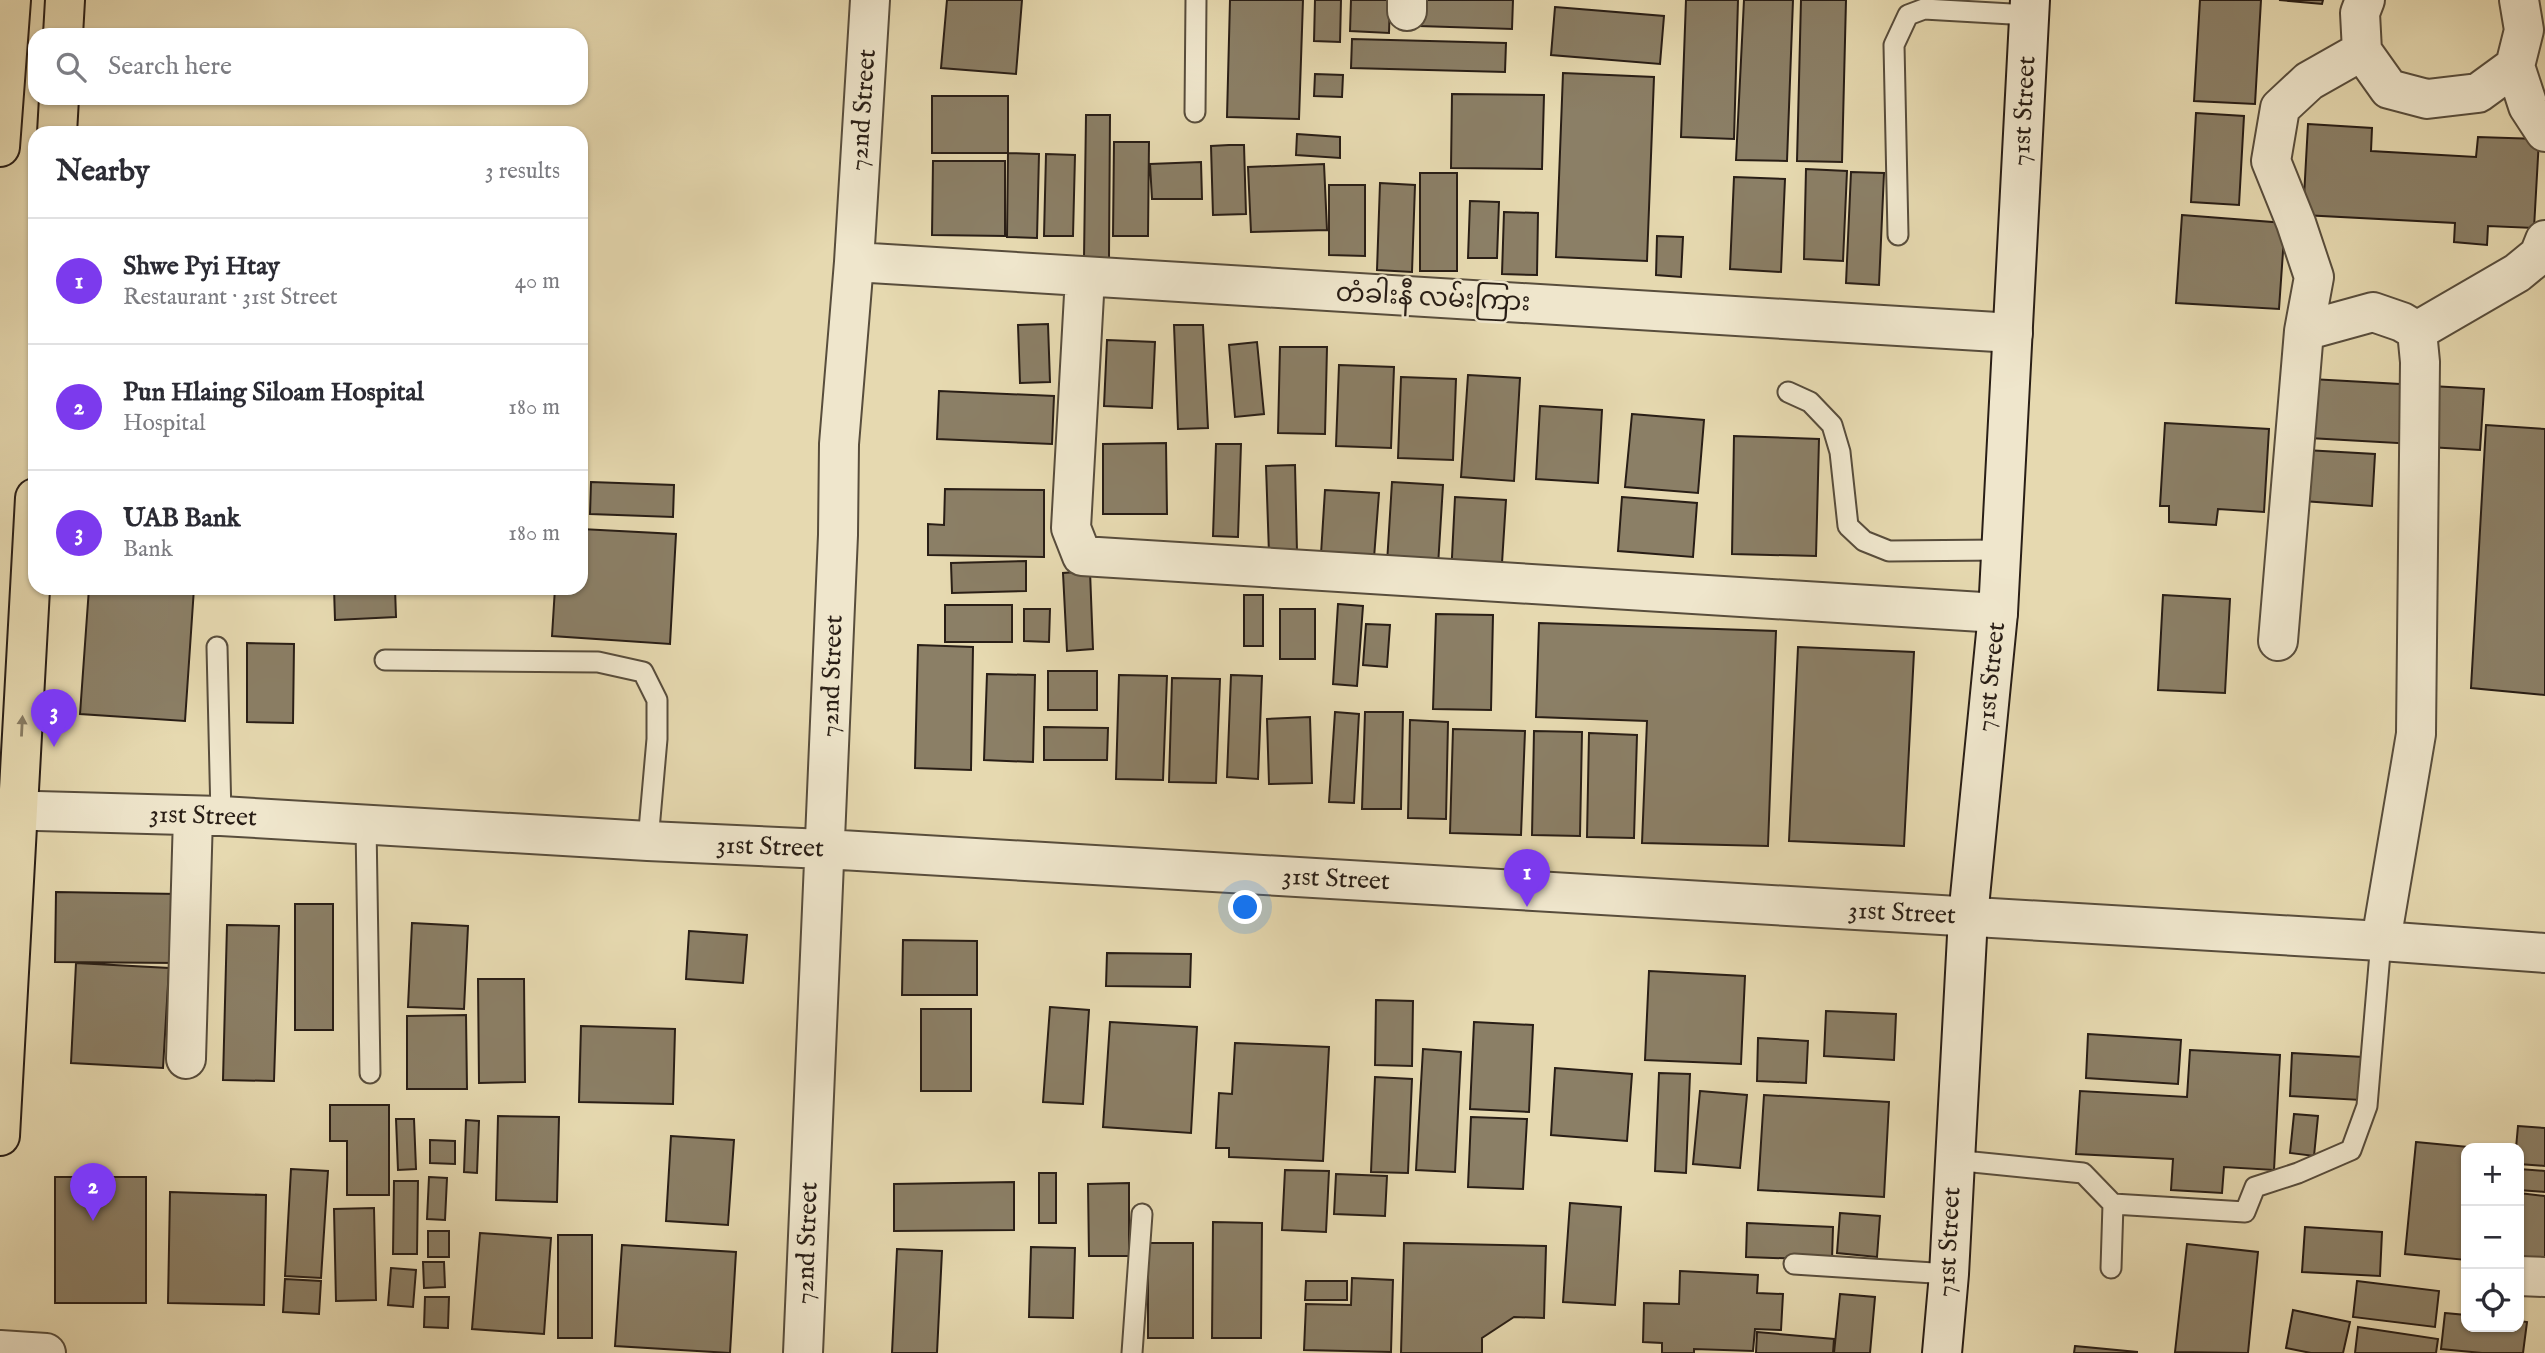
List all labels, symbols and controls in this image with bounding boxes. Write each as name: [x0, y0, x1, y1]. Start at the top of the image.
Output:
search box: [28, 28, 588, 105]
icon: search: [52, 48, 90, 86]
street label: 72nd Street: [842, 48, 884, 172]
text: Search here: [108, 50, 232, 83]
street label: 71st Street: [2005, 55, 2043, 167]
text: Nearby: [56, 153, 149, 191]
text: 3 results: [485, 157, 560, 186]
text: Shwe Pyi Htay: [123, 250, 280, 283]
text: 1: [75, 267, 83, 296]
text: 40 m: [515, 267, 560, 296]
street label: တံခါးနီ လမ်းကြား: [1335, 274, 1531, 323]
text: Restaurant · 31st Street: [123, 283, 338, 312]
text: Pun Hlaing Siloam Hospital: [123, 376, 424, 409]
text: 2: [74, 393, 84, 422]
text: 180 m: [508, 393, 560, 422]
text: Hospital: [123, 409, 205, 438]
text: UAB Bank: [123, 502, 241, 535]
text: 3: [75, 519, 83, 548]
text: 180 m: [508, 519, 560, 548]
text: Bank: [123, 535, 173, 564]
street label: 72nd Street: [813, 614, 851, 738]
street label: 71st Street: [1969, 620, 2013, 734]
pin: 3: [31, 689, 77, 747]
one-way arrow: [16, 715, 27, 737]
street label: 31st Street: [149, 798, 257, 834]
street label: 31st Street: [716, 829, 824, 865]
pin: 1: [1504, 849, 1550, 907]
street label: 31st Street: [1281, 860, 1391, 898]
your location: [1228, 890, 1262, 924]
street label: 31st Street: [1847, 894, 1957, 932]
map controls: [2461, 1143, 2524, 1332]
button: +: [2461, 1143, 2524, 1206]
pin: 2: [70, 1163, 116, 1221]
street label: 72nd Street: [788, 1181, 826, 1305]
street label: 71st Street: [1930, 1186, 1968, 1298]
button: −: [2461, 1206, 2524, 1269]
button: locate: [2461, 1269, 2524, 1332]

